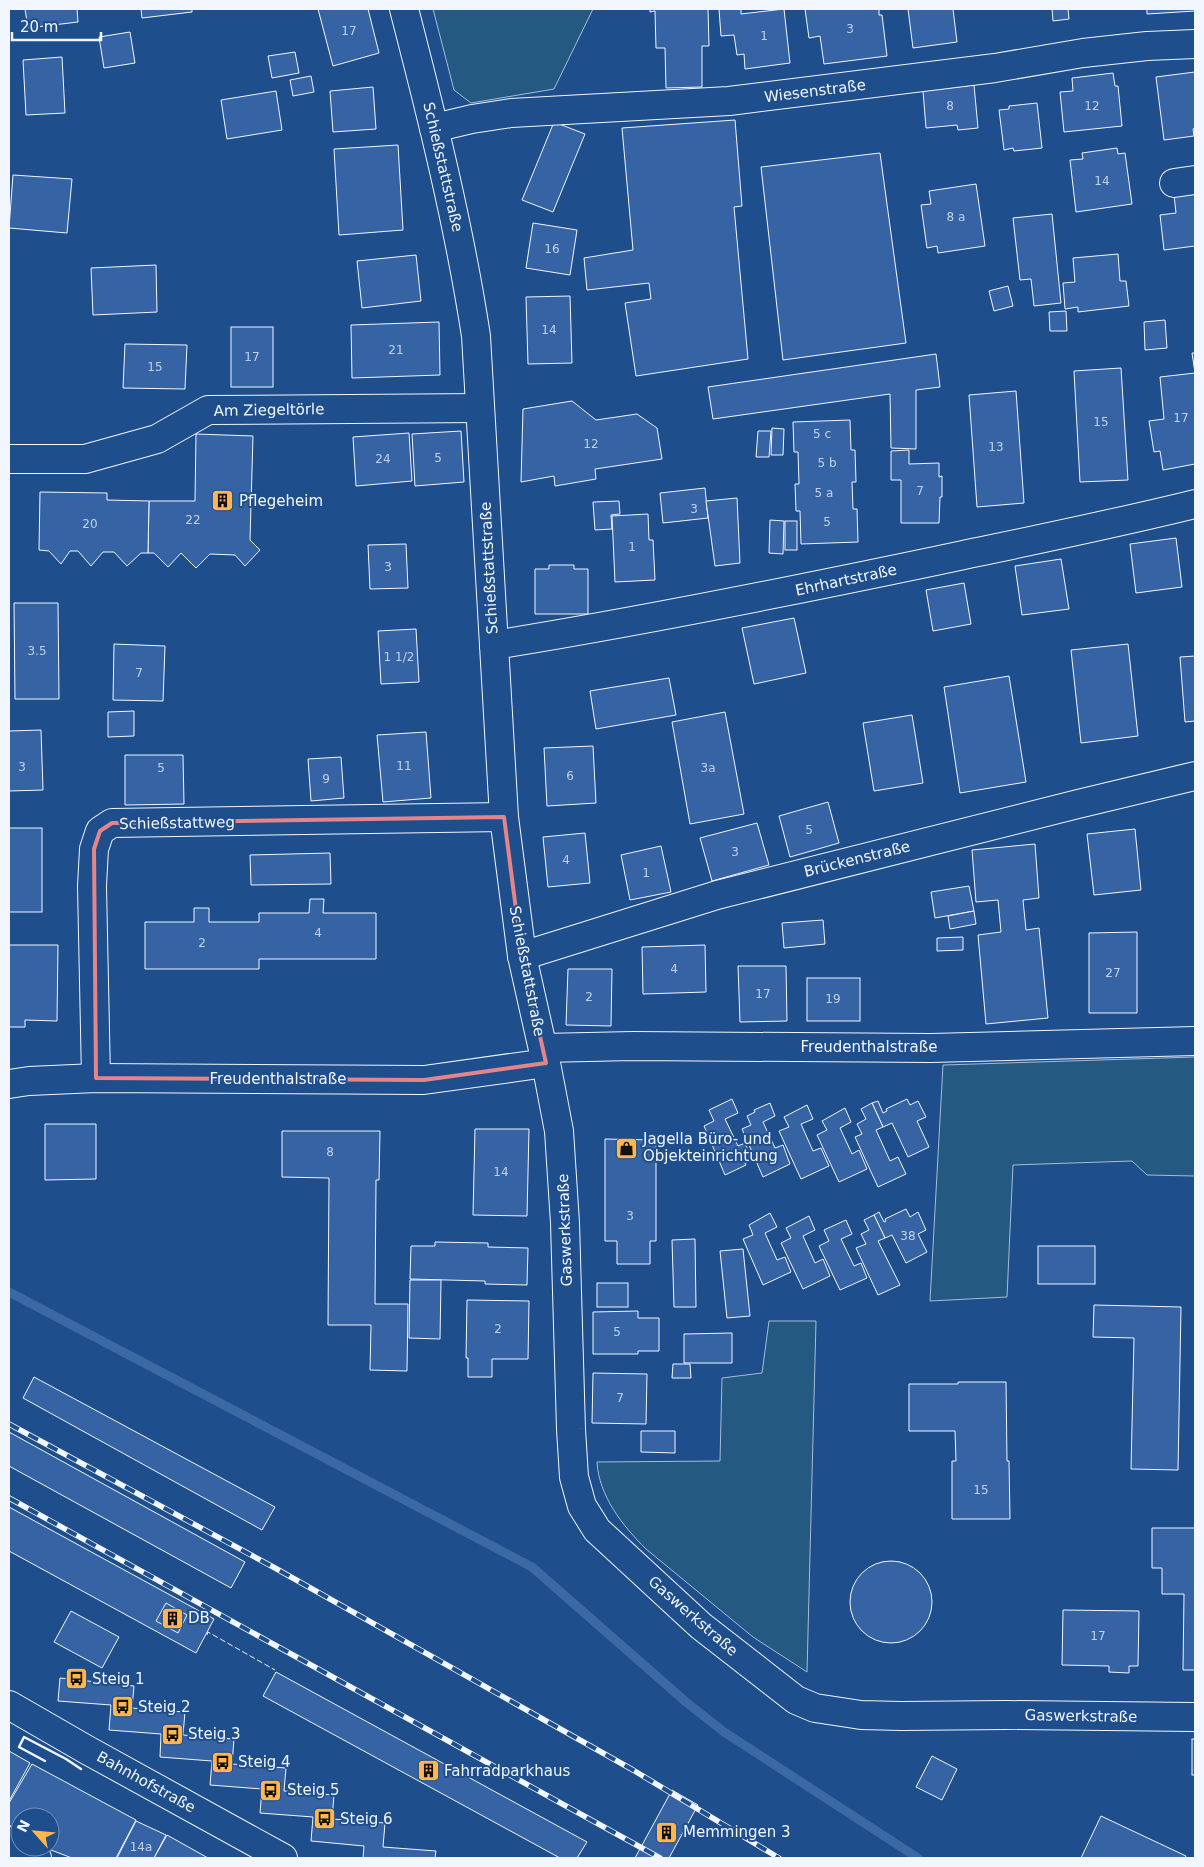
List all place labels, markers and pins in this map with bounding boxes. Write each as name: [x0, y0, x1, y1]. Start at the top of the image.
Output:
building icon: Pflegeheim: [211, 489, 235, 513]
place label: Pflegeheim: [239, 492, 323, 510]
place label: Jagella Büro- und Objekteinrichtung: [642, 1130, 778, 1165]
shop icon: Jagella Büro- und Objekteinrichtung: [615, 1136, 639, 1160]
building icon: DB: [160, 1606, 184, 1630]
place label: DB: [188, 1609, 210, 1627]
bus stop icon: Steig 1: [64, 1667, 88, 1691]
place label: Steig 1: [92, 1670, 145, 1688]
bus stop icon: Steig 2: [110, 1695, 134, 1719]
place label: Steig 2: [138, 1698, 191, 1716]
bus stop icon: Steig 3: [160, 1722, 184, 1746]
place label: Steig 3: [188, 1725, 241, 1743]
bus stop icon: Steig 4: [210, 1750, 234, 1774]
place label: Steig 4: [238, 1753, 291, 1771]
building icon: Fahrradparkhaus: [416, 1759, 440, 1783]
place label: Fahrradparkhaus: [444, 1762, 571, 1780]
bus stop icon: Steig 5: [259, 1778, 283, 1802]
place label: Steig 5: [287, 1781, 340, 1799]
bus stop icon: Steig 6: [312, 1807, 336, 1831]
place label: Steig 6: [340, 1810, 393, 1828]
building icon: Memmingen 3: [655, 1820, 679, 1844]
place label: Memmingen 3: [683, 1823, 791, 1841]

